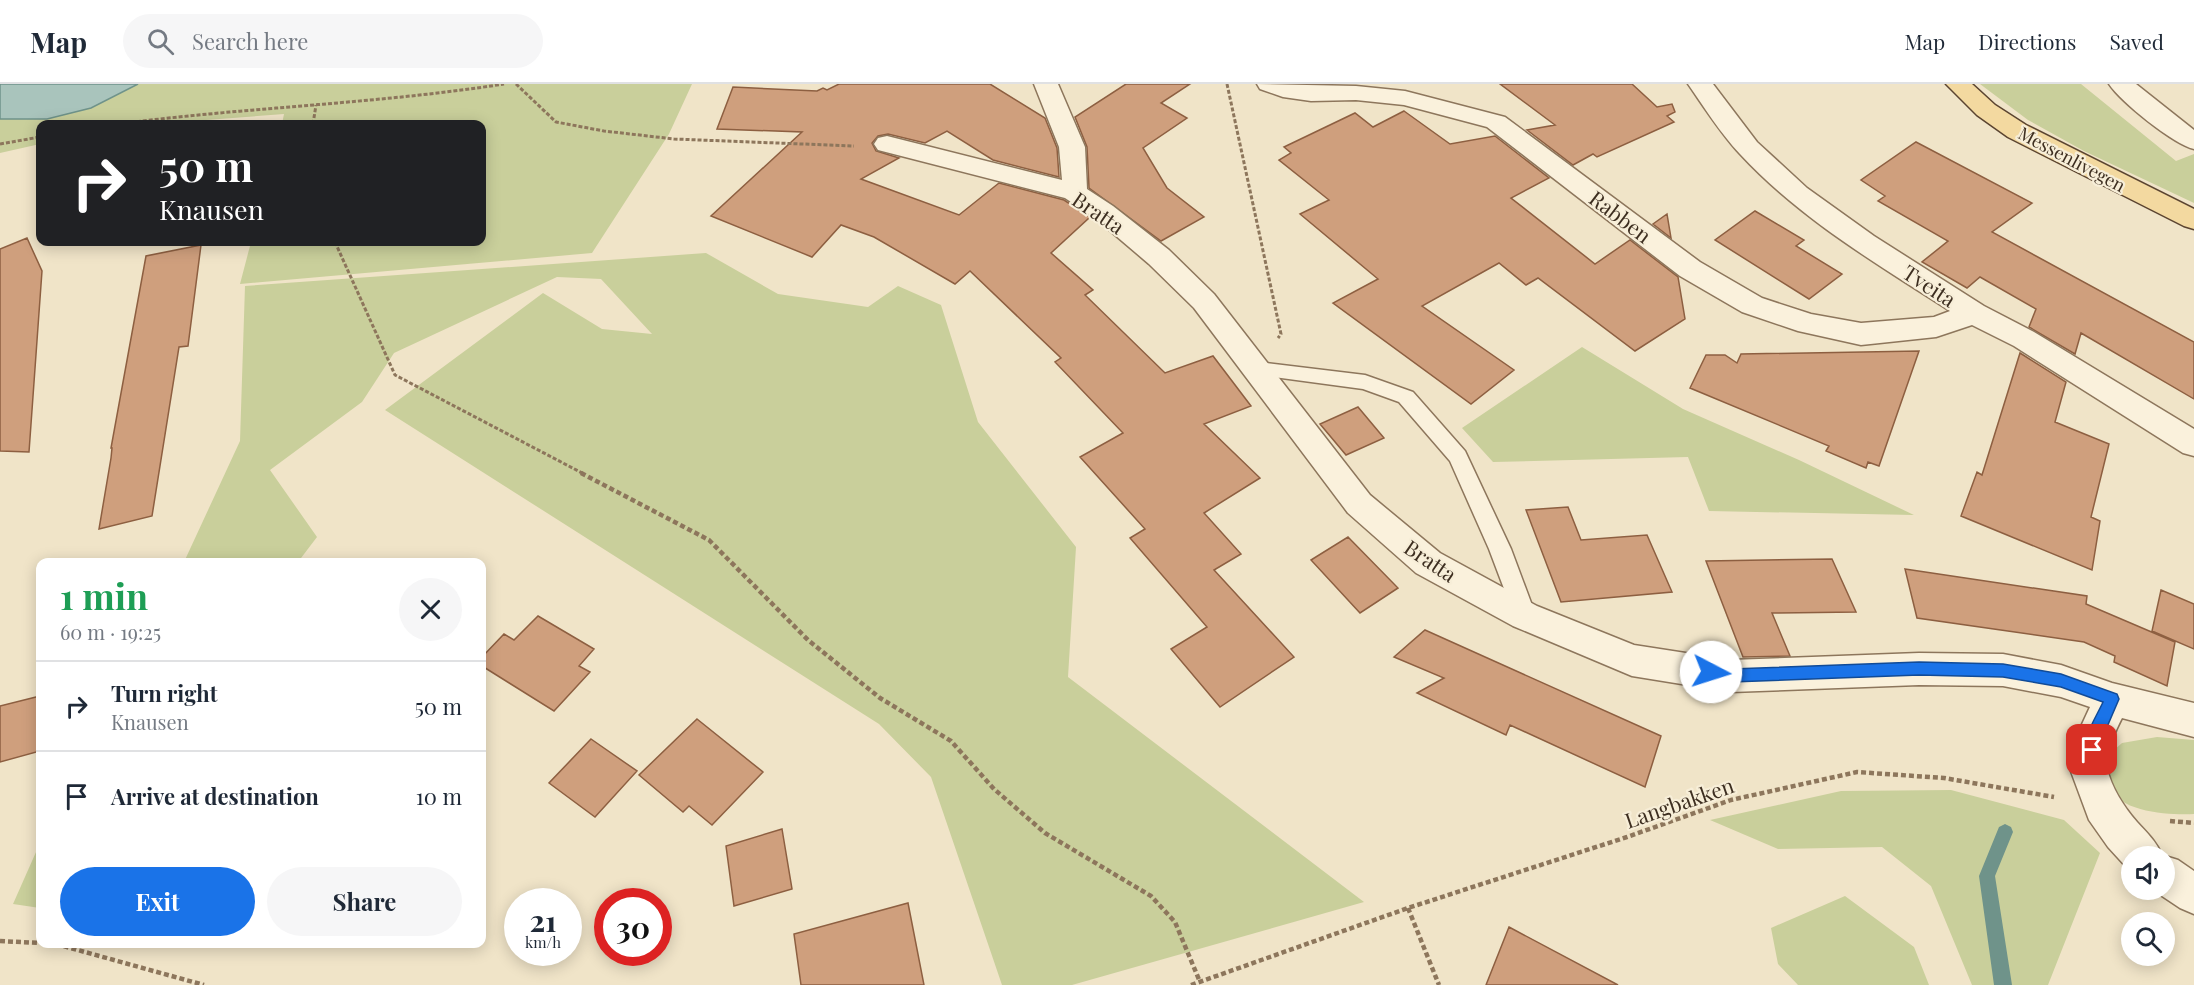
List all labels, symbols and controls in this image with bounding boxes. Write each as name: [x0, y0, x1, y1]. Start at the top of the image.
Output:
search box: [123, 14, 543, 68]
text: Map: [30, 23, 87, 60]
icon: search: [144, 25, 177, 58]
text: Search here: [192, 26, 308, 56]
text: Map: [1904, 27, 1945, 55]
text: Directions: [1978, 27, 2076, 55]
text: Saved: [2109, 27, 2164, 55]
street label: Messenlivegen: [2014, 121, 2130, 197]
text: 50 m: [159, 137, 253, 193]
icon: right: [60, 144, 138, 222]
street label: Rabben: [1584, 183, 1658, 249]
street label: Bratta: [1067, 184, 1131, 240]
text: Knausen: [159, 191, 264, 227]
street label: Tveita: [1898, 258, 1962, 313]
street label: Bratta: [1399, 532, 1463, 588]
text: 1 min: [60, 571, 148, 619]
button: close: [399, 578, 462, 641]
text: 60 m · 19:25: [60, 618, 161, 645]
position arrow: [1679, 640, 1743, 704]
text: Turn right: [111, 678, 217, 708]
icon: right: [60, 690, 93, 723]
text: 50 m: [415, 691, 462, 721]
text: Knausen: [111, 708, 189, 735]
pin: [2066, 724, 2117, 775]
icon: arrive: [2075, 733, 2108, 766]
street label: Langbakken: [1621, 770, 1738, 834]
icon: arrive: [60, 780, 93, 813]
text: Arrive at destination: [111, 781, 319, 811]
text: 10 m: [416, 781, 462, 811]
map controls: [2121, 846, 2175, 966]
button: sound: [2121, 846, 2175, 900]
button: Exit: [60, 867, 255, 936]
button: Share: [267, 867, 462, 936]
speed limit sign: 30: [594, 888, 672, 966]
text: 21: [529, 900, 557, 940]
button: search: [2121, 912, 2175, 966]
text: km/h: [525, 932, 561, 952]

